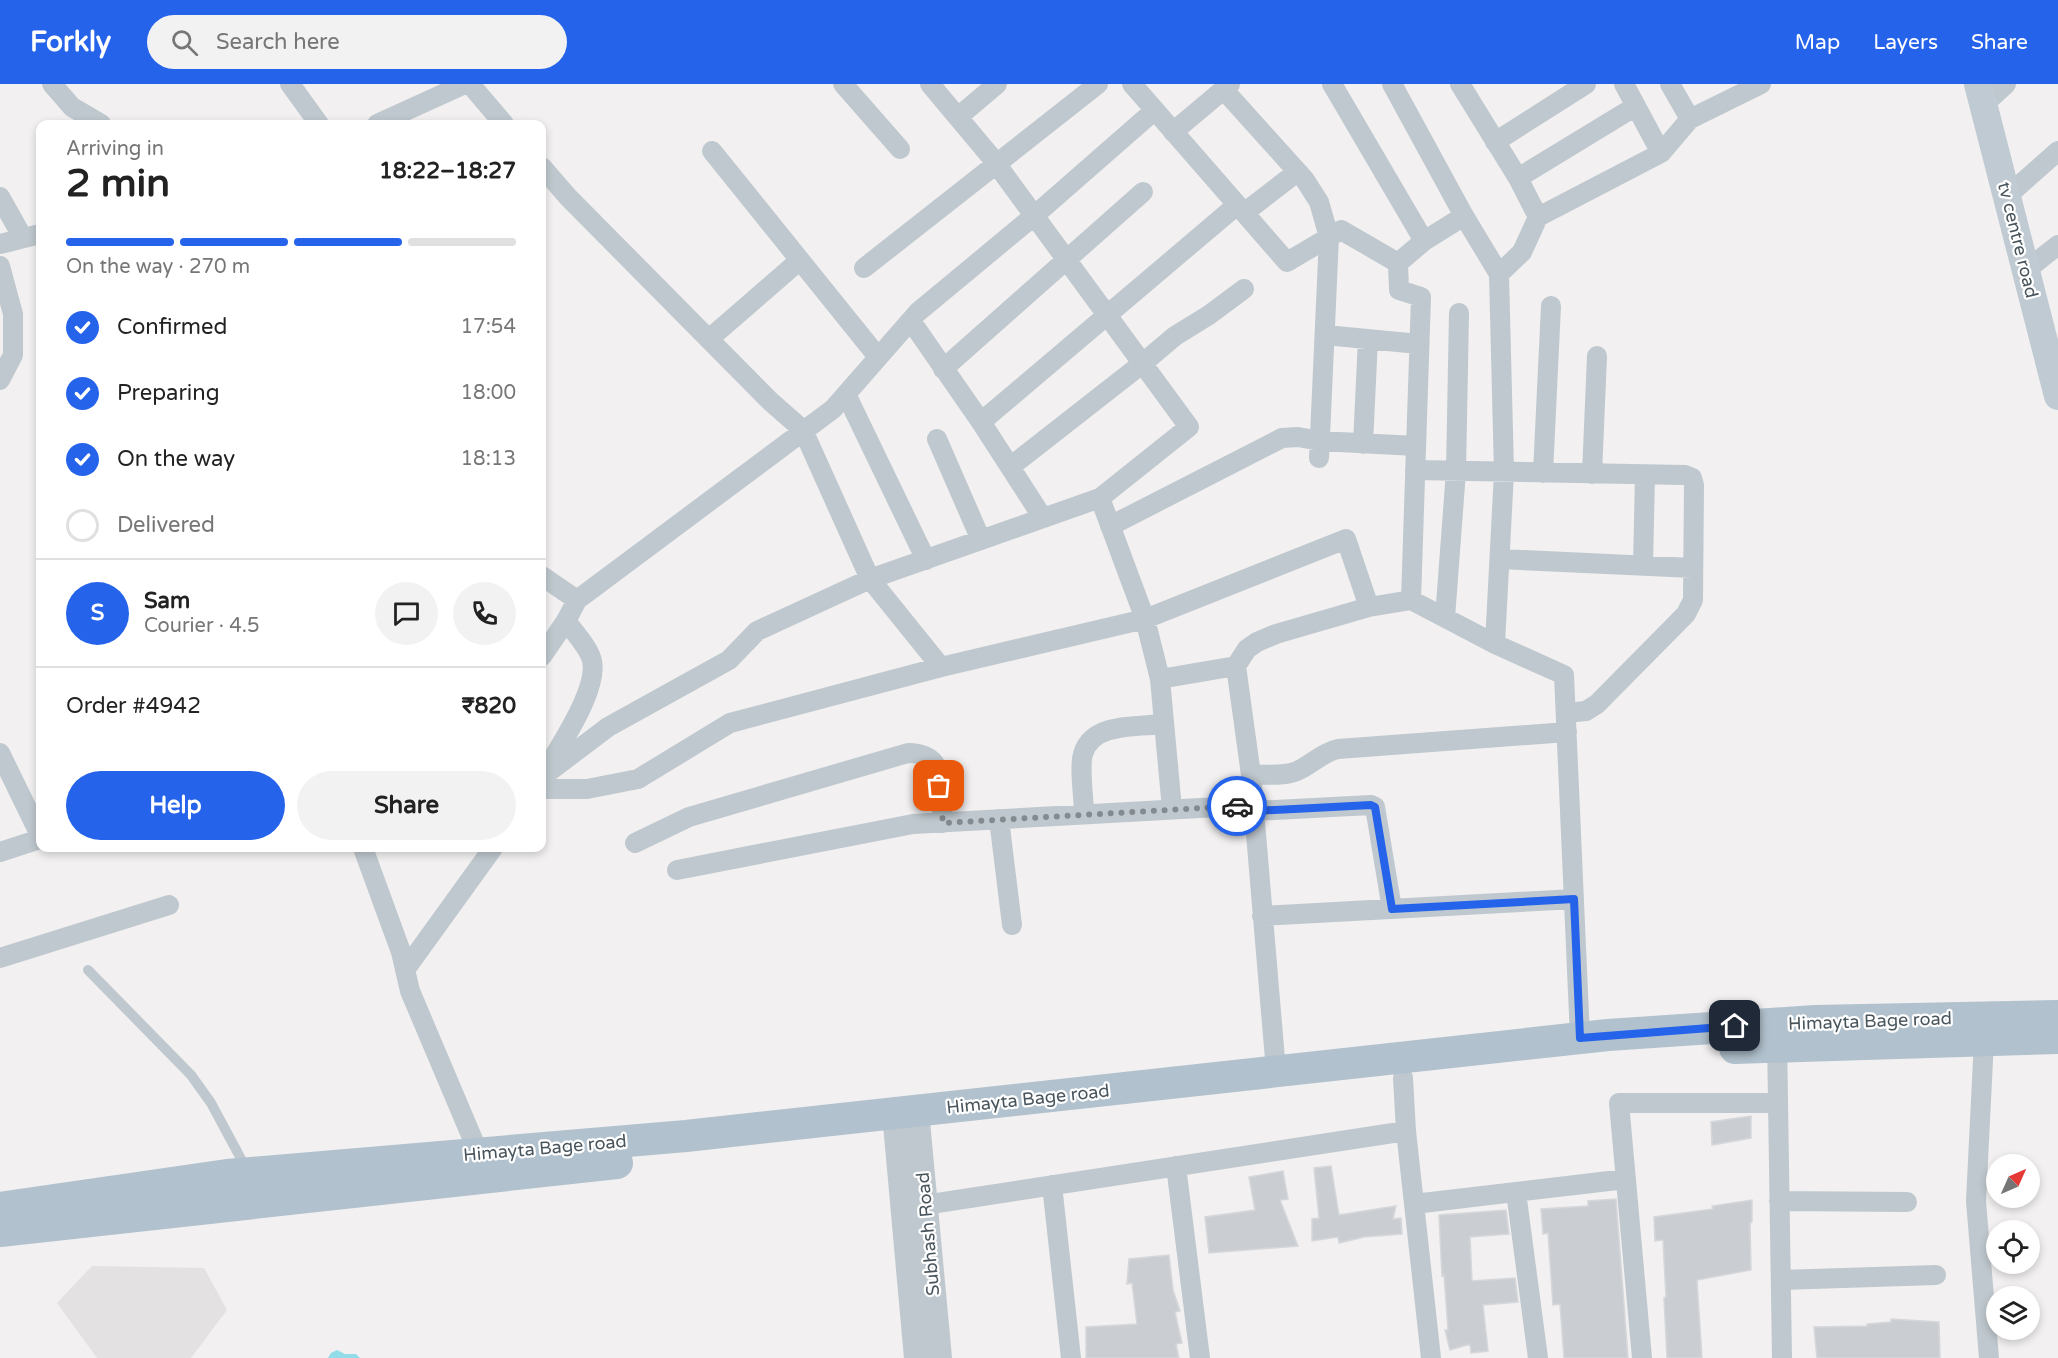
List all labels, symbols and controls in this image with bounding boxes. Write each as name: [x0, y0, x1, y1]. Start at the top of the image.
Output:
search box: [147, 15, 567, 69]
text: Forkly: [30, 25, 111, 59]
icon: search: [168, 26, 201, 59]
text: Search here: [216, 29, 340, 55]
text: Map: [1795, 30, 1840, 55]
text: Layers: [1873, 30, 1938, 55]
text: Share: [1971, 30, 2028, 55]
text: Arriving in: [66, 137, 164, 161]
text: 18:22–18:27: [379, 158, 516, 184]
text: 2 min: [66, 160, 170, 207]
street label: tv centre road: [1993, 180, 2043, 300]
text: On the way · 270 m: [66, 255, 250, 279]
icon: check: [66, 311, 99, 344]
text: Confirmed: [117, 314, 227, 340]
text: 17:54: [461, 315, 516, 339]
icon: check: [66, 377, 99, 410]
text: Preparing: [117, 380, 220, 406]
text: 18:00: [461, 381, 516, 405]
icon: check: [66, 443, 99, 476]
text: On the way: [117, 446, 235, 472]
text: 18:13: [461, 447, 516, 471]
text: Delivered: [117, 512, 215, 538]
button: chat: [375, 582, 438, 645]
button: phone: [453, 582, 516, 645]
text: Sam: [144, 588, 190, 614]
text: S: [91, 600, 104, 626]
text: Courier · 4.5: [144, 614, 259, 638]
text: Order #4942: [66, 693, 201, 719]
text: ₹820: [462, 693, 516, 719]
pin: [913, 760, 964, 811]
icon: bag: [922, 769, 955, 802]
button: Help: [66, 771, 285, 840]
button: Share: [297, 771, 516, 840]
courier: [1207, 776, 1267, 836]
icon: car: [1221, 790, 1254, 823]
pin: [1709, 1000, 1760, 1051]
street label: Himayta Bage road: [1788, 1007, 1952, 1035]
icon: home: [1718, 1009, 1751, 1042]
street label: Himayta Bage road: [945, 1079, 1111, 1119]
street label: Himayta Bage road: [462, 1130, 628, 1166]
north arrow: [1986, 1154, 2040, 1208]
map controls: [1986, 1154, 2040, 1340]
street label: Subhash Road: [912, 1171, 944, 1297]
button: locate: [1986, 1220, 2040, 1274]
button: layers: [1986, 1286, 2040, 1340]

